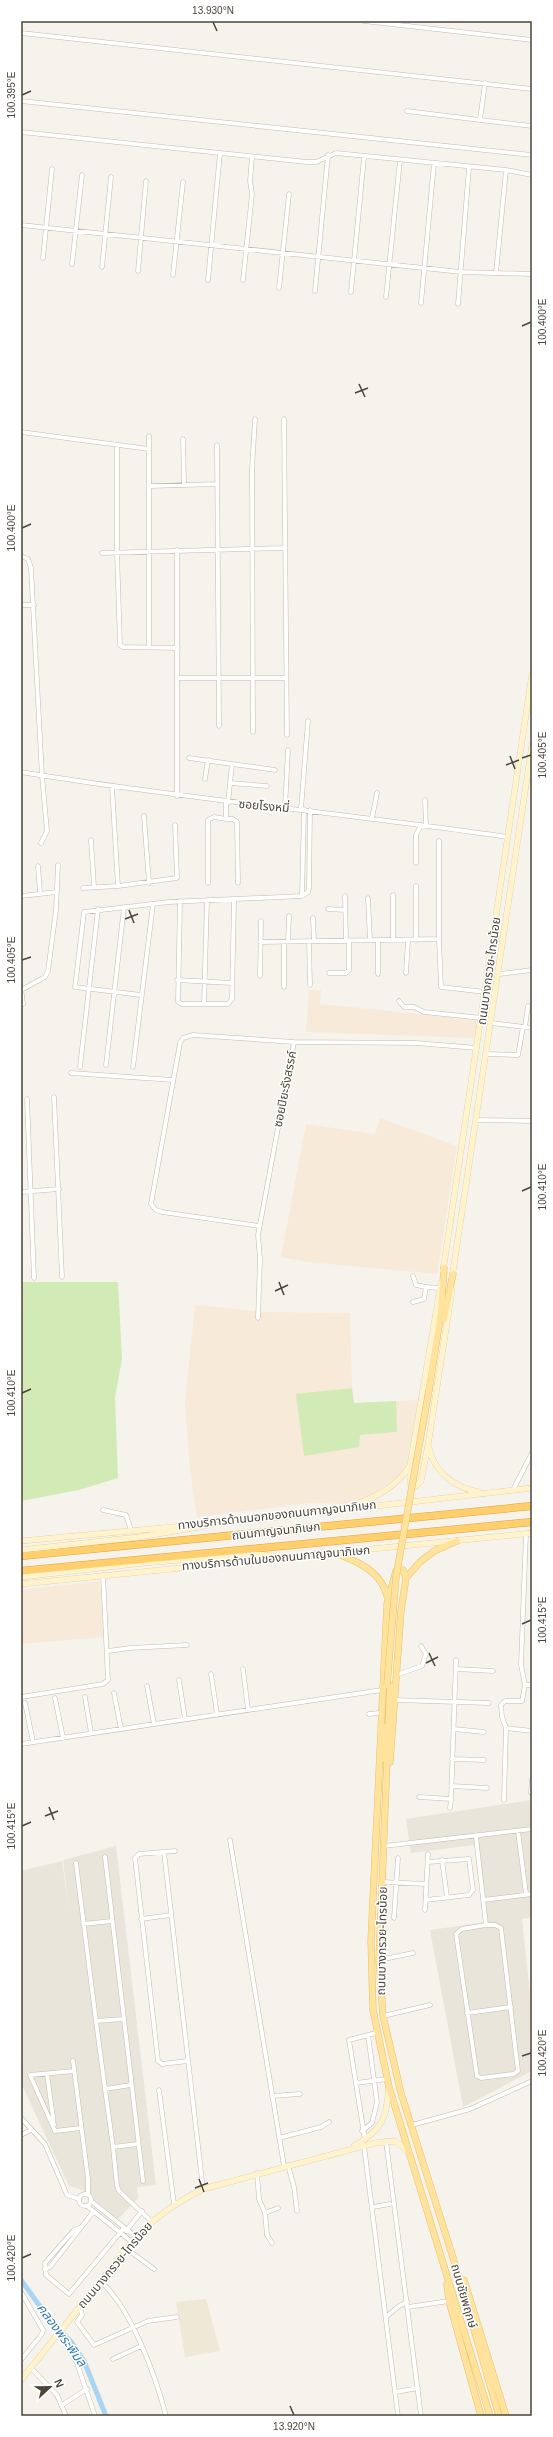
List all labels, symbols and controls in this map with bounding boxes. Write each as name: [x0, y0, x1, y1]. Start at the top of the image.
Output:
text: 13.930°N: [192, 5, 234, 16]
text: 100.395°E: [6, 71, 17, 118]
text: 100.400°E: [537, 298, 548, 345]
text: 100.400°E: [6, 504, 17, 551]
text: 100.405°E: [537, 731, 548, 778]
street label: ซอยโรงหมี่: [238, 795, 290, 815]
street label: ถนนบางกรวย-ไทรน้อย: [474, 916, 504, 1026]
text: 100.405°E: [6, 936, 17, 983]
street label: ซอยปิยะรังสรรค์: [271, 1050, 299, 1128]
text: 100.410°E: [537, 1163, 548, 1210]
text: 100.410°E: [6, 1369, 17, 1416]
street label: ทางบริการด้านนอกของถนนกาญจนาภิเษก: [177, 1497, 377, 1533]
street label: ถนนกาญจนาภิเษก: [231, 1519, 321, 1543]
street label: ทางบริการด้านในของถนนกาญจนาภิเษก: [181, 1543, 371, 1573]
text: 100.415°E: [537, 1596, 548, 1643]
text: 100.415°E: [6, 1802, 17, 1849]
street label: ถนนบางกรวย-ไทรน้อย: [374, 1886, 390, 1996]
text: 100.420°E: [537, 2029, 548, 2076]
street label: ถนนบางกรวย-ไทรน้อย: [75, 2219, 155, 2311]
text: 100.420°E: [6, 2234, 17, 2281]
street label: ถนนชัยพฤกษ์: [448, 2262, 480, 2330]
water label: คลองพระพิมล: [34, 2301, 90, 2370]
north arrow: [30, 2367, 70, 2407]
text: N: [52, 2377, 66, 2389]
text: 13.920°N: [273, 2421, 315, 2432]

